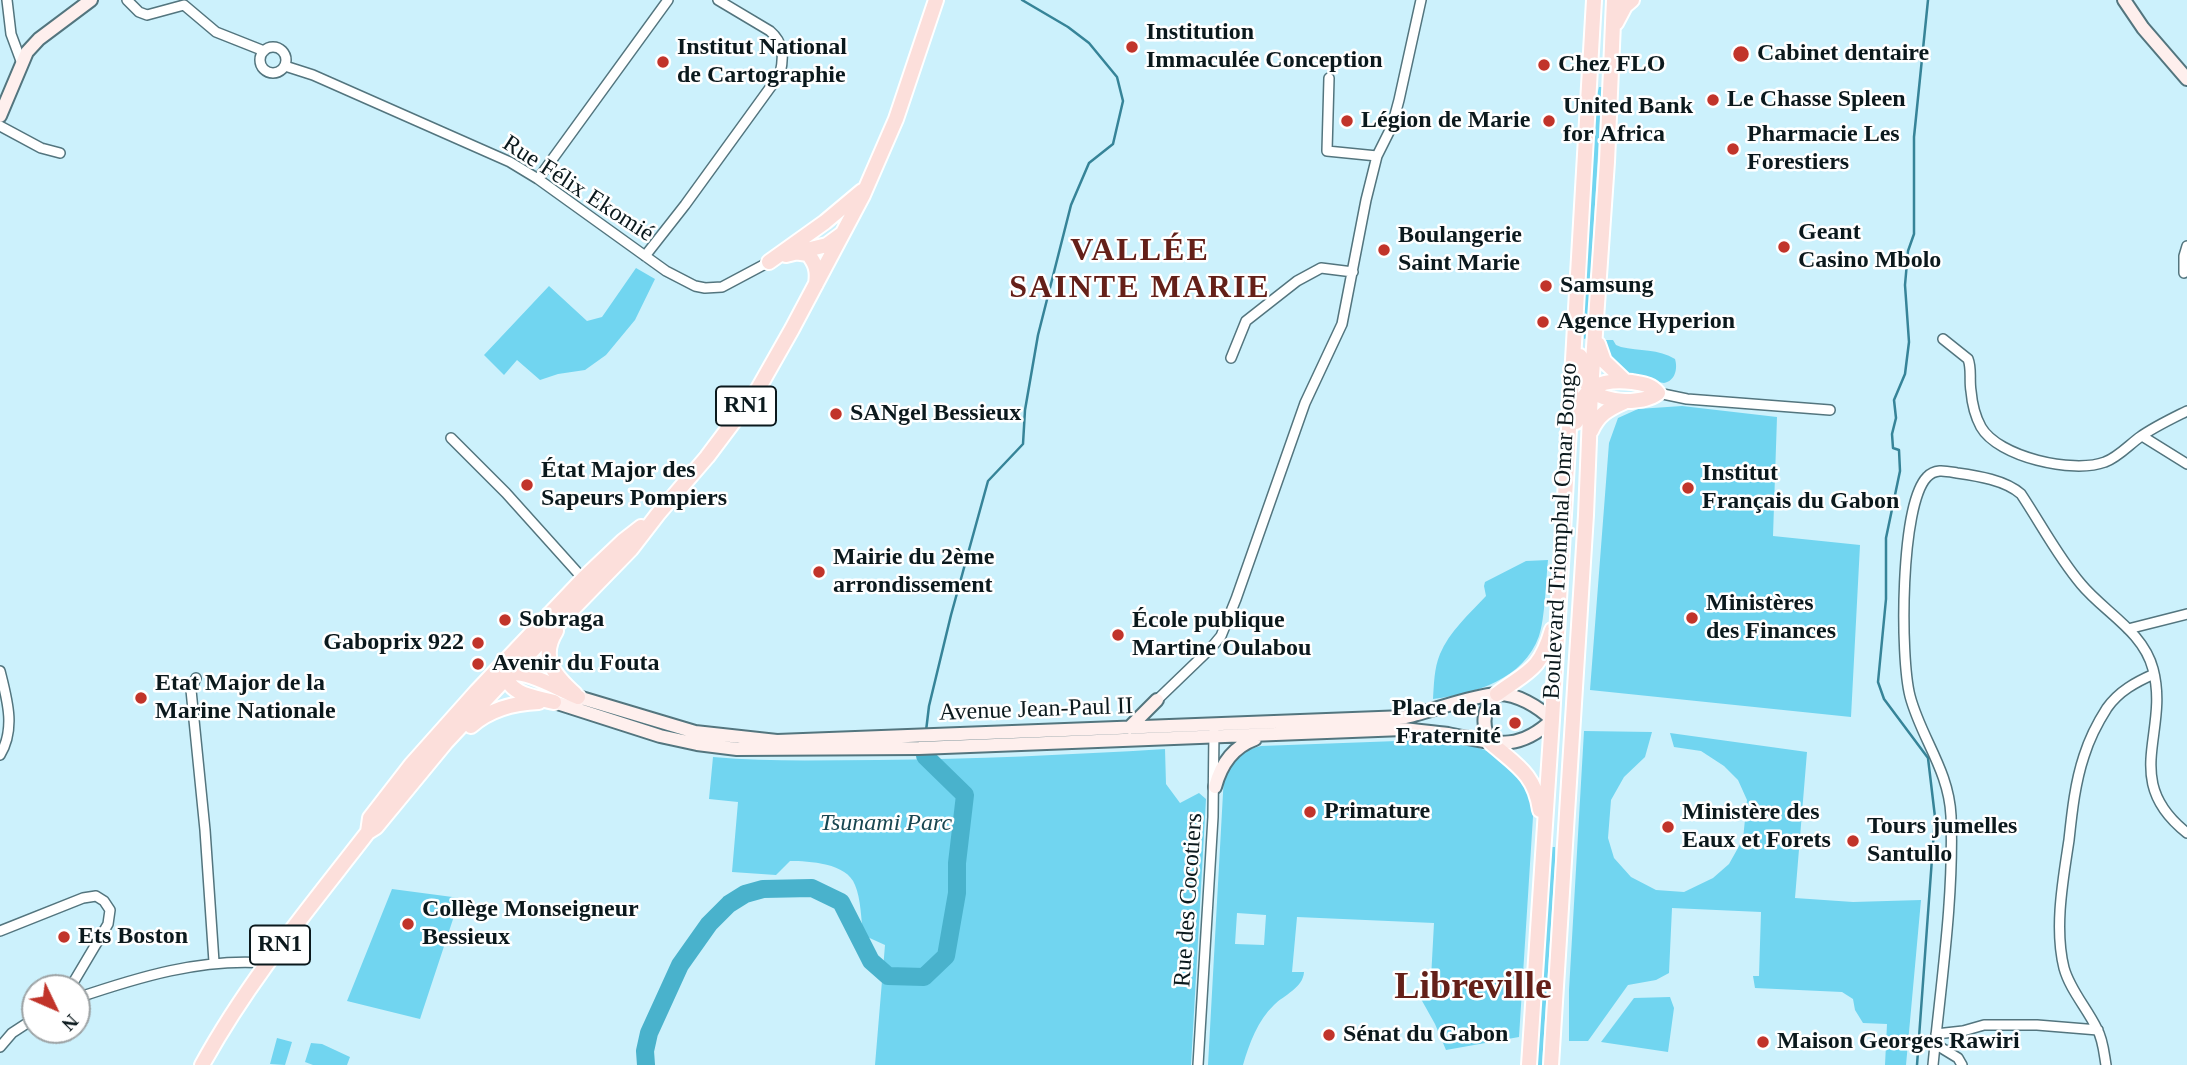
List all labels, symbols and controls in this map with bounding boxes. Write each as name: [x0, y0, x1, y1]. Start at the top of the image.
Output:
place label: Institution Immaculée Conception: [1146, 19, 1383, 75]
place label: Institut National de Cartographie: [677, 34, 847, 90]
marker: Institution Immaculée Conception: [1124, 39, 1140, 55]
place label: Cabinet dentaire: [1757, 40, 1929, 68]
marker: Cabinet dentaire: [1731, 44, 1751, 64]
place label: Chez FLO: [1558, 51, 1665, 79]
marker: Institut National de Cartographie: [655, 54, 671, 70]
marker: Chez FLO: [1536, 57, 1552, 73]
place label: Le Chasse Spleen: [1727, 86, 1906, 114]
marker: Le Chasse Spleen: [1705, 92, 1721, 108]
place label: United Bank for Africa: [1563, 93, 1693, 149]
place label: Légion de Marie: [1361, 107, 1530, 135]
marker: Légion de Marie: [1339, 113, 1355, 129]
marker: United Bank for Africa: [1541, 113, 1557, 129]
place label: Pharmacie Les Forestiers: [1747, 121, 1900, 177]
street label: Rue Félix Ekomié: [497, 129, 659, 249]
marker: Pharmacie Les Forestiers: [1725, 141, 1741, 157]
place label: Geant Casino Mbolo: [1798, 219, 1941, 275]
place label: Boulangerie Saint Marie: [1398, 222, 1522, 278]
district label: VALLÉE SAINTE MARIE: [1011, 233, 1269, 308]
marker: Geant Casino Mbolo: [1776, 239, 1792, 255]
marker: Boulangerie Saint Marie: [1376, 242, 1392, 258]
place label: Samsung: [1560, 272, 1653, 300]
marker: Samsung: [1538, 278, 1554, 294]
place label: Agence Hyperion: [1557, 308, 1735, 336]
marker: Agence Hyperion: [1535, 314, 1551, 330]
street label: Boulevard Triomphal Omar Bongo: [1538, 362, 1584, 700]
road number: RN1: [716, 386, 776, 426]
place label: SANgel Bessieux: [850, 400, 1021, 428]
marker: SANgel Bessieux: [828, 406, 844, 422]
place label: État Major des Sapeurs Pompiers: [541, 457, 727, 513]
place label: Institut Français du Gabon: [1702, 460, 1899, 516]
marker: État Major des Sapeurs Pompiers: [519, 477, 535, 493]
marker: Institut Français du Gabon: [1680, 480, 1696, 496]
place label: Mairie du 2ème arrondissement: [833, 544, 994, 600]
marker: Mairie du 2ème arrondissement: [811, 564, 827, 580]
place label: Ministères des Finances: [1706, 590, 1836, 646]
place label: Sobraga: [519, 606, 604, 634]
place label: École publique Martine Oulabou: [1132, 607, 1311, 663]
marker: Ministères des Finances: [1684, 610, 1700, 626]
marker: Sobraga: [497, 612, 513, 628]
marker: École publique Martine Oulabou: [1110, 627, 1126, 643]
place label: Gaboprix 922: [323, 629, 464, 657]
marker: Gaboprix 922: [470, 635, 486, 651]
place label: Avenir du Fouta: [492, 650, 660, 678]
marker: Avenir du Fouta: [470, 656, 486, 672]
place label: Etat Major de la Marine Nationale: [155, 670, 336, 726]
marker: Etat Major de la Marine Nationale: [133, 690, 149, 706]
street label: Avenue Jean-Paul II: [938, 692, 1134, 728]
place label: Place de la Fraternité: [1392, 695, 1501, 751]
marker: Place de la Fraternité: [1507, 715, 1523, 731]
place label: Primature: [1324, 798, 1430, 826]
place label: Ministère des Eaux et Forets: [1682, 799, 1831, 855]
marker: Primature: [1302, 804, 1318, 820]
park label: Tsunami Parc: [820, 810, 952, 838]
street label: Rue des Cocotiers: [1169, 812, 1209, 988]
place label: Tours jumelles Santullo: [1867, 813, 2017, 869]
marker: Ministère des Eaux et Forets: [1660, 819, 1676, 835]
marker: Tours jumelles Santullo: [1845, 833, 1861, 849]
place label: Collège Monseigneur Bessieux: [422, 896, 639, 952]
marker: Collège Monseigneur Bessieux: [400, 916, 416, 932]
place label: Ets Boston: [78, 923, 188, 951]
road number: RN1: [250, 926, 310, 964]
marker: Ets Boston: [56, 929, 72, 945]
district label: Libreville: [1394, 965, 1552, 1011]
north arrow: [21, 974, 91, 1044]
text: N: [58, 1010, 82, 1035]
place label: Sénat du Gabon: [1343, 1021, 1508, 1049]
marker: Sénat du Gabon: [1321, 1027, 1337, 1043]
place label: Maison Georges Rawiri: [1777, 1028, 2020, 1056]
marker: Maison Georges Rawiri: [1755, 1034, 1771, 1050]

